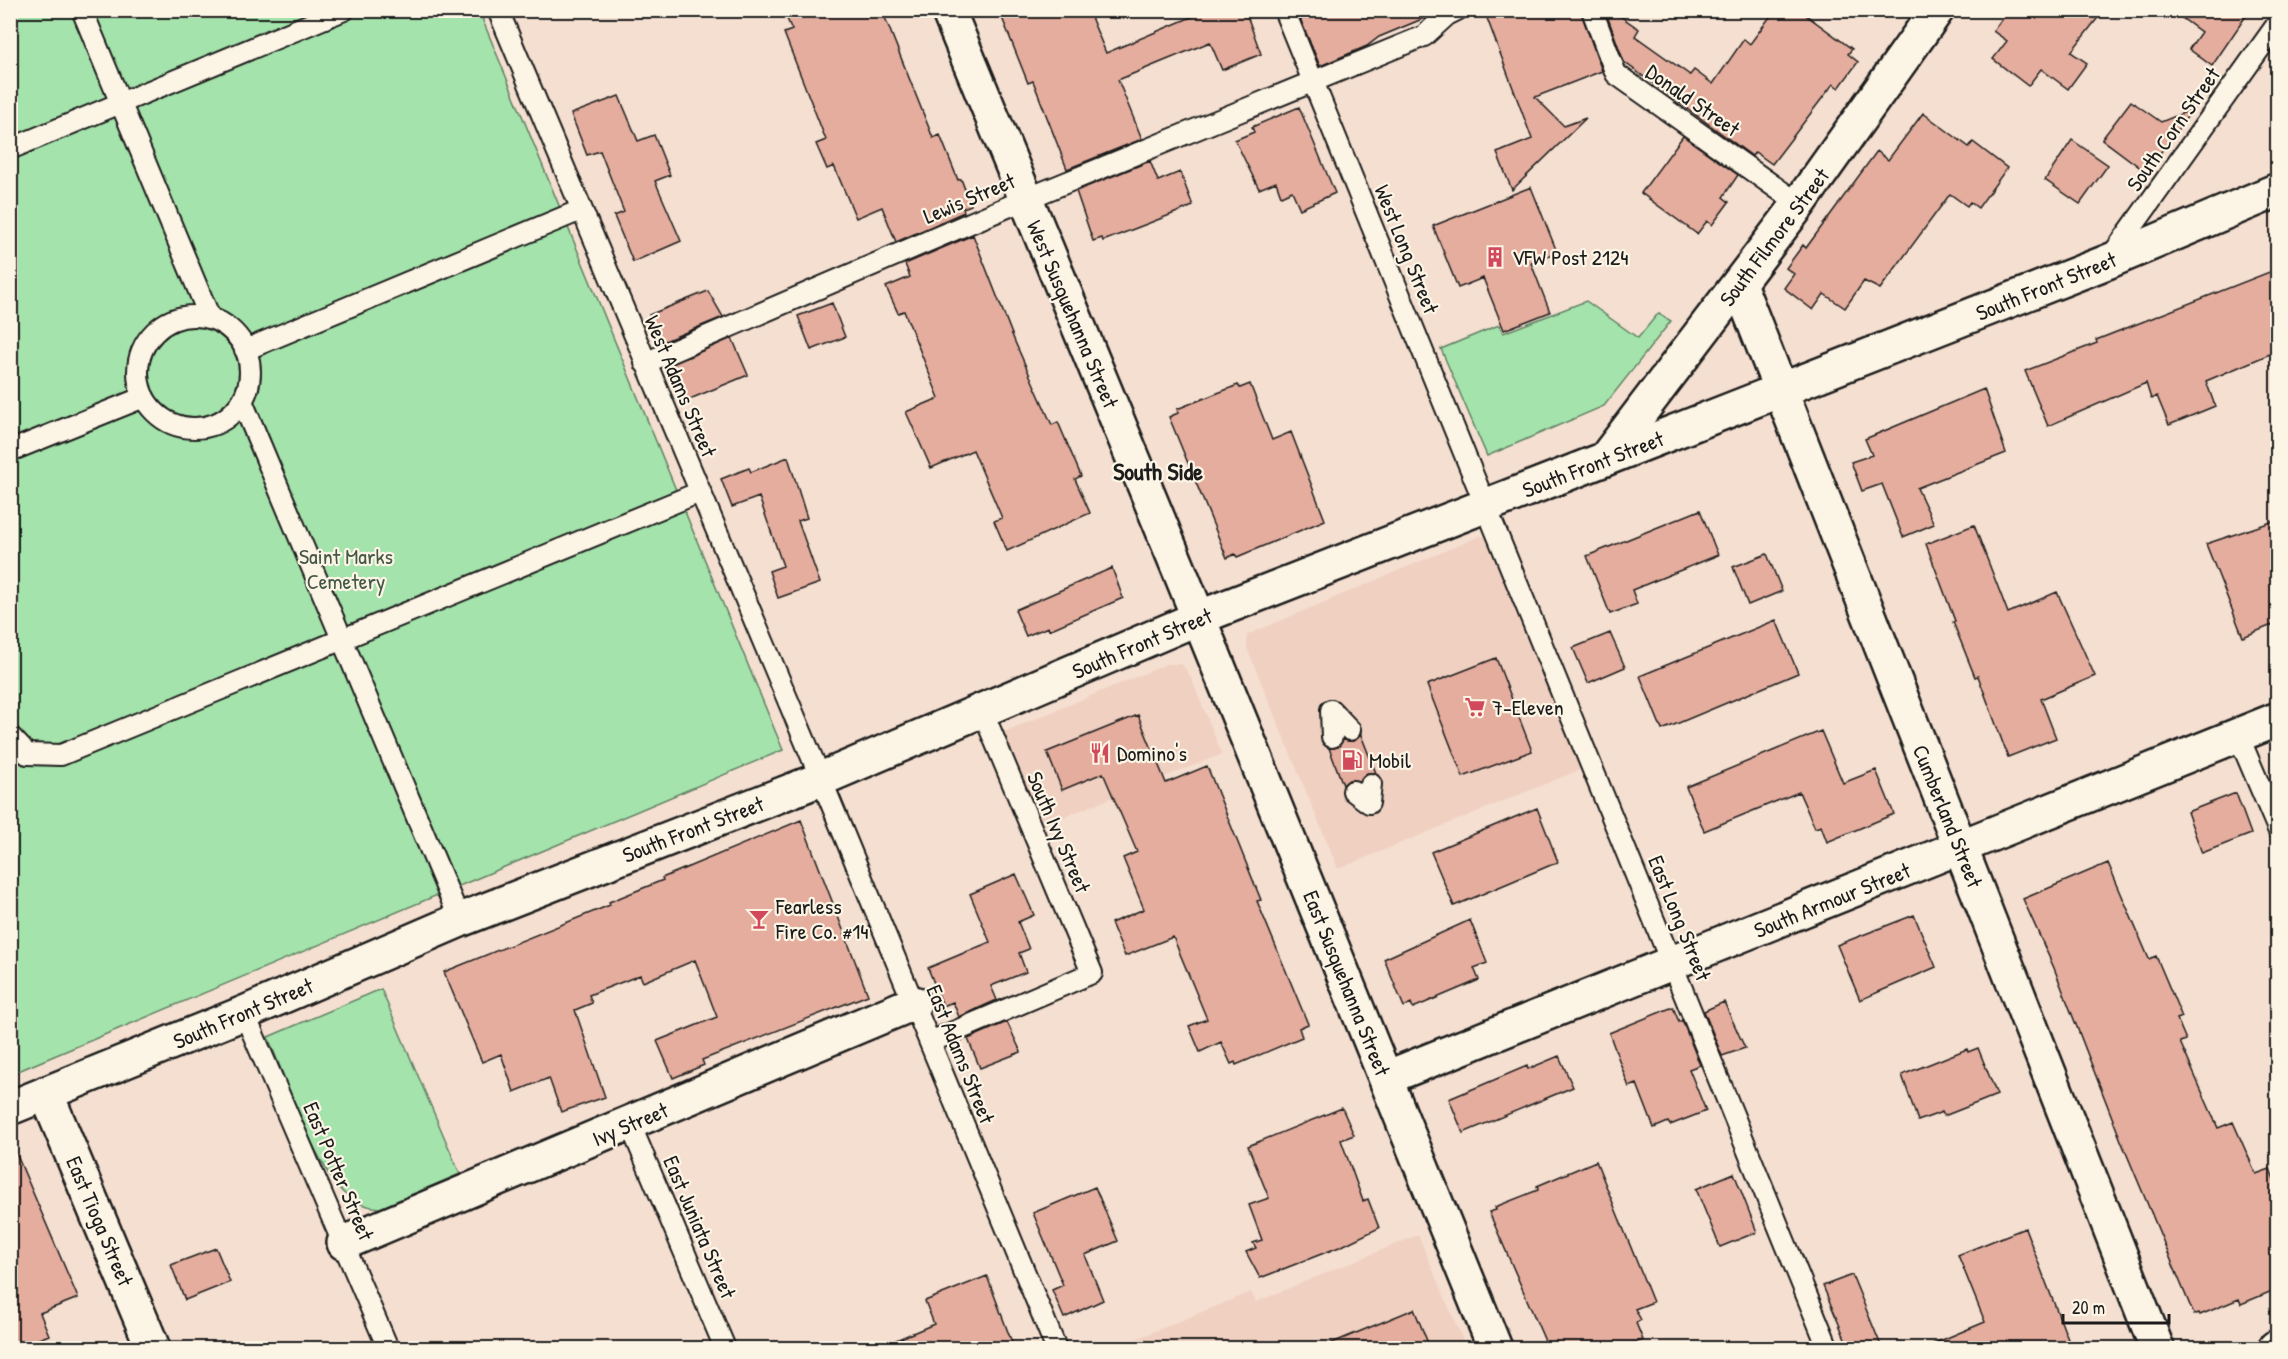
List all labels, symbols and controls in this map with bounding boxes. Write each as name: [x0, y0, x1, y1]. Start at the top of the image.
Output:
street label: Donald Street: [1640, 57, 1746, 144]
street label: South Corn Street: [2119, 61, 2227, 197]
street label: South Filmore Street: [1712, 161, 1836, 312]
street label: Lewis Street: [919, 165, 1020, 231]
street label: West Long Street: [1368, 180, 1447, 318]
street label: West Susquehanna Street: [1020, 216, 1126, 413]
place label: VFW Post 2124: [1512, 242, 1629, 272]
street label: South Front Street: [1971, 244, 2121, 328]
building icon: VFW Post 2124: [1483, 245, 1507, 269]
street label: West Adams Street: [638, 311, 724, 462]
street label: South Front Street: [1518, 423, 1668, 505]
district label: South Side: [1113, 455, 1203, 487]
park label: Saint Marks Cemetery: [299, 541, 393, 596]
street label: South Front Street: [1068, 600, 1217, 686]
place label: 7-Eleven: [1492, 692, 1564, 722]
supermarket icon: 7-Eleven: [1463, 695, 1487, 719]
place label: Domino's: [1117, 738, 1187, 768]
street label: Cumberland Street: [1906, 740, 1990, 892]
restaurant icon: Domino's: [1088, 741, 1112, 765]
place label: Mobil: [1369, 745, 1411, 775]
fuel station icon: Mobil: [1340, 748, 1364, 772]
street label: South Ivy Street: [1020, 767, 1098, 898]
street label: South Front Street: [618, 788, 768, 870]
street label: East Long Street: [1641, 851, 1719, 985]
street label: South Armour Street: [1749, 855, 1915, 945]
street label: East Susquehanna Street: [1296, 886, 1398, 1080]
place label: Fearless Fire Co. #14: [775, 891, 868, 946]
bar icon: Fearless Fire Co. #14: [747, 907, 771, 931]
street label: South Front Street: [169, 970, 318, 1056]
street label: East Adams Street: [920, 980, 1003, 1128]
street label: Ivy Street: [588, 1094, 673, 1153]
street label: East Potter Street: [296, 1097, 382, 1245]
street label: East Juniata Street: [656, 1151, 744, 1303]
street label: East Tioga Street: [59, 1152, 141, 1291]
scale bar: [2063, 1287, 2170, 1325]
text: 20 m: [2072, 1295, 2105, 1320]

